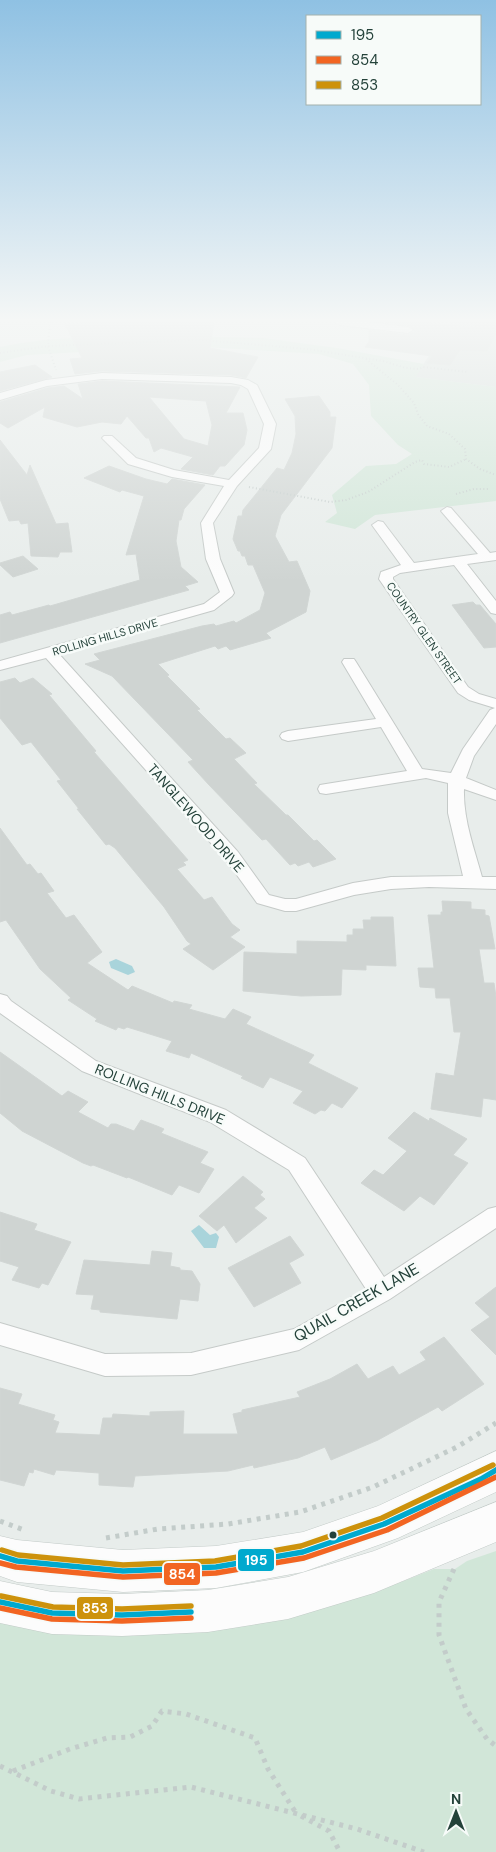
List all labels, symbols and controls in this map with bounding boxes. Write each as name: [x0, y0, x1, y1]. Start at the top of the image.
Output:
legend: [306, 15, 481, 105]
text: 195: [351, 25, 374, 45]
text: 854: [351, 50, 378, 70]
text: 853: [351, 75, 378, 95]
street label: COUNTRY GLEN STREET: [383, 579, 465, 687]
street label: ROLLING HILLS DRIVE: [51, 615, 159, 659]
street label: TANGLEWOOD DRIVE: [144, 760, 248, 876]
street label: ROLLING HILLS DRIVE: [92, 1060, 228, 1128]
street label: QUAIL CREEK LANE: [290, 1258, 423, 1347]
unlabelled marker: [328, 1530, 338, 1540]
line badge: 195: [237, 1548, 275, 1572]
text: 195: [245, 1551, 267, 1569]
line badge: 854: [163, 1562, 201, 1586]
text: 854: [169, 1565, 195, 1583]
line badge: 853: [76, 1596, 114, 1620]
text: 853: [82, 1599, 108, 1617]
north arrow: [431, 1787, 481, 1837]
text: N: [451, 1790, 461, 1808]

